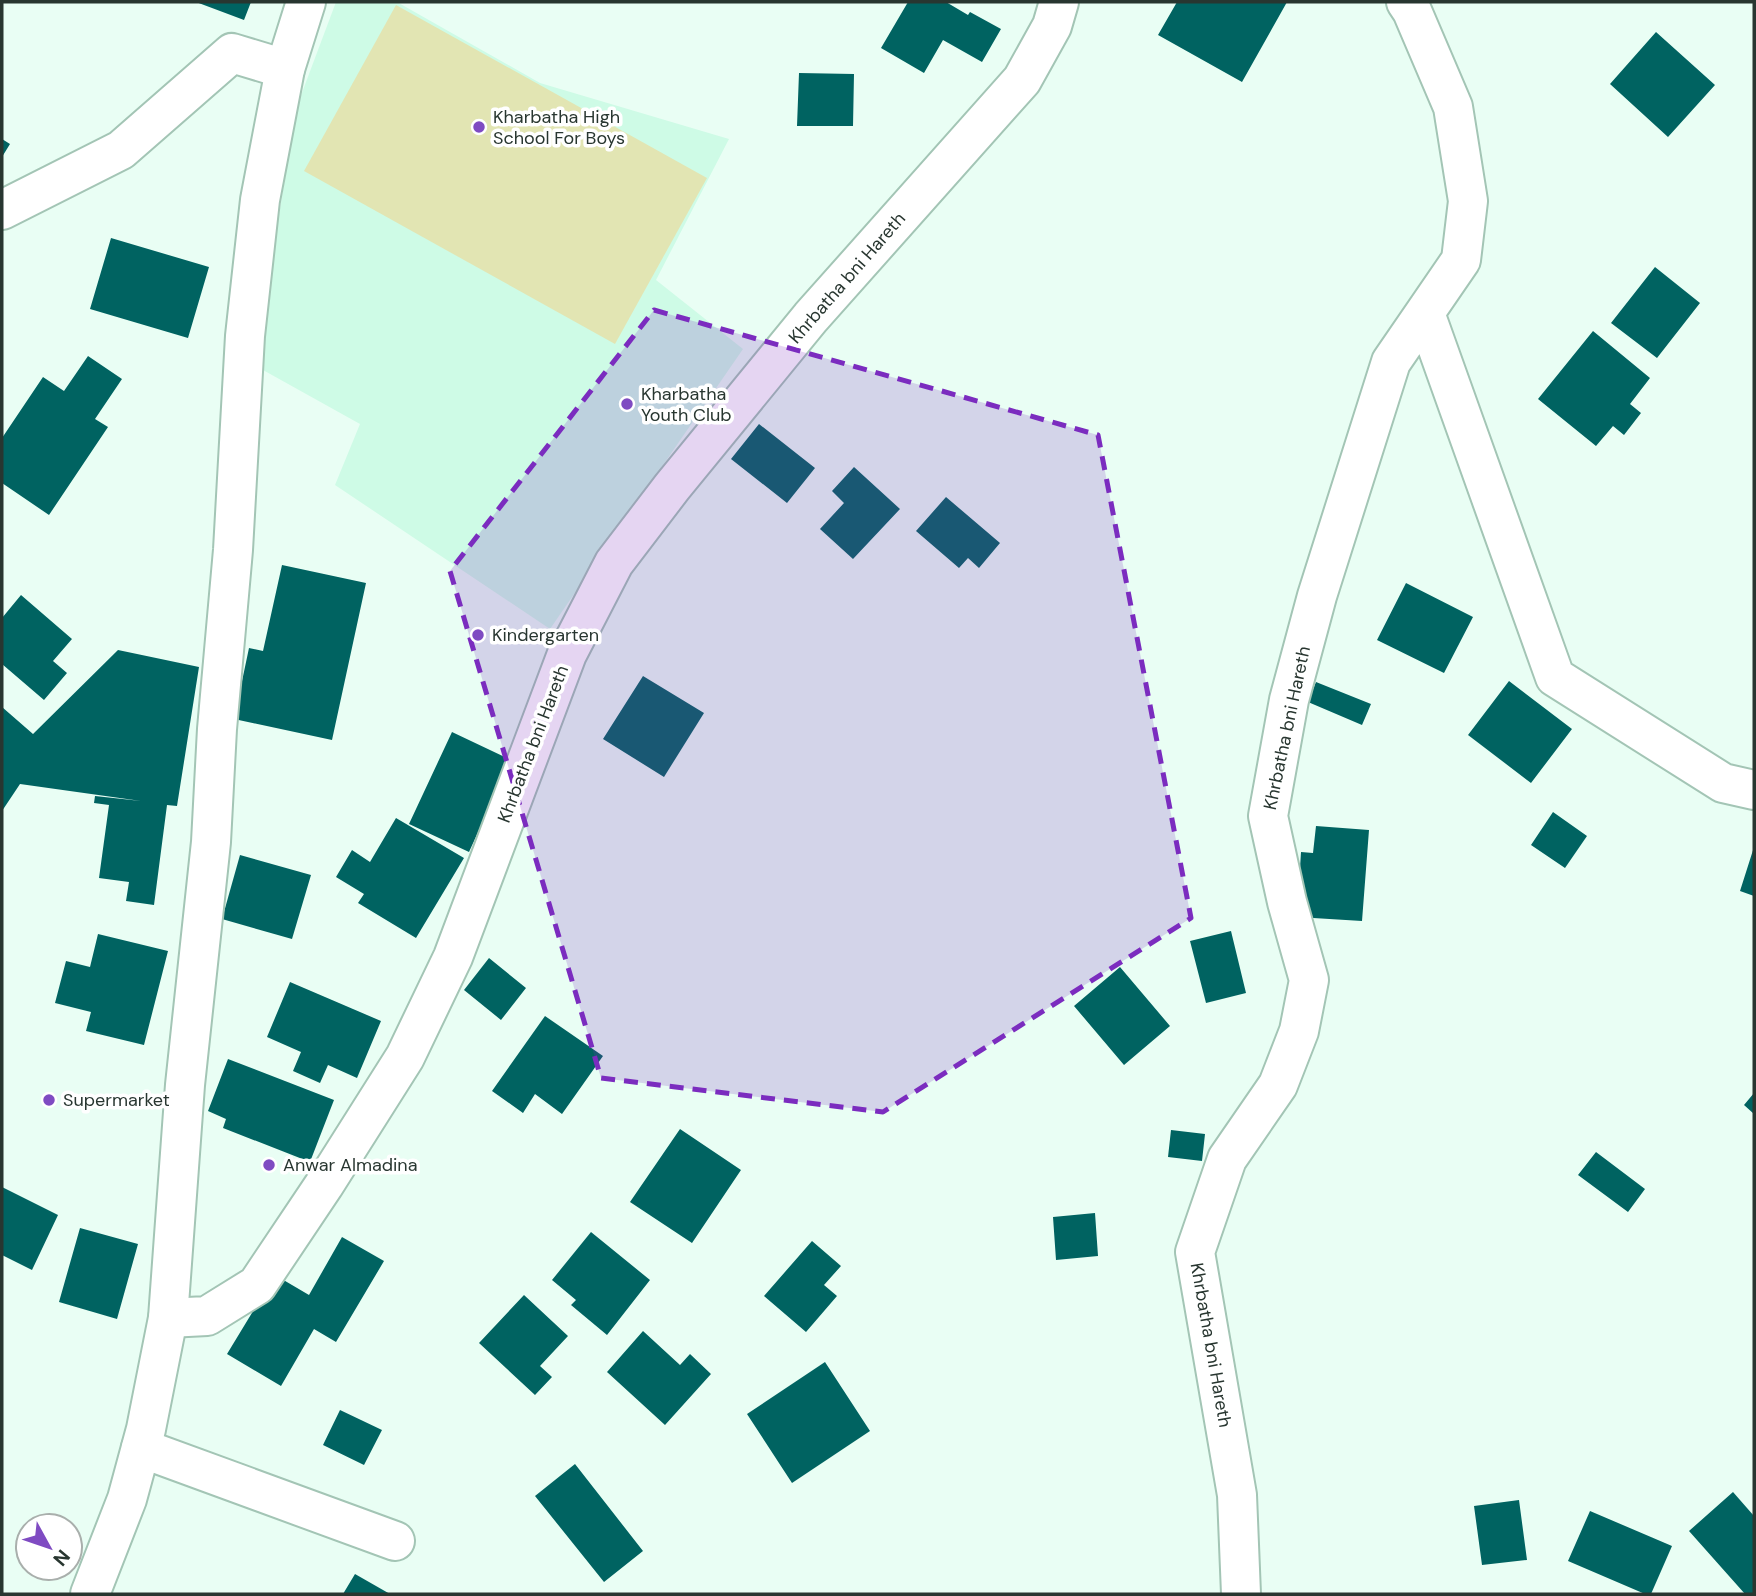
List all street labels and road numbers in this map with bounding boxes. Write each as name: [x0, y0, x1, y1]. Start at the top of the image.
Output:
street label: Khrbatha bni Hareth: [783, 207, 911, 349]
street label: Khrbatha bni Hareth: [1258, 644, 1316, 812]
street label: Khrbatha bni Hareth: [492, 662, 574, 826]
street label: Khrbatha bni Hareth: [1185, 1261, 1237, 1429]

